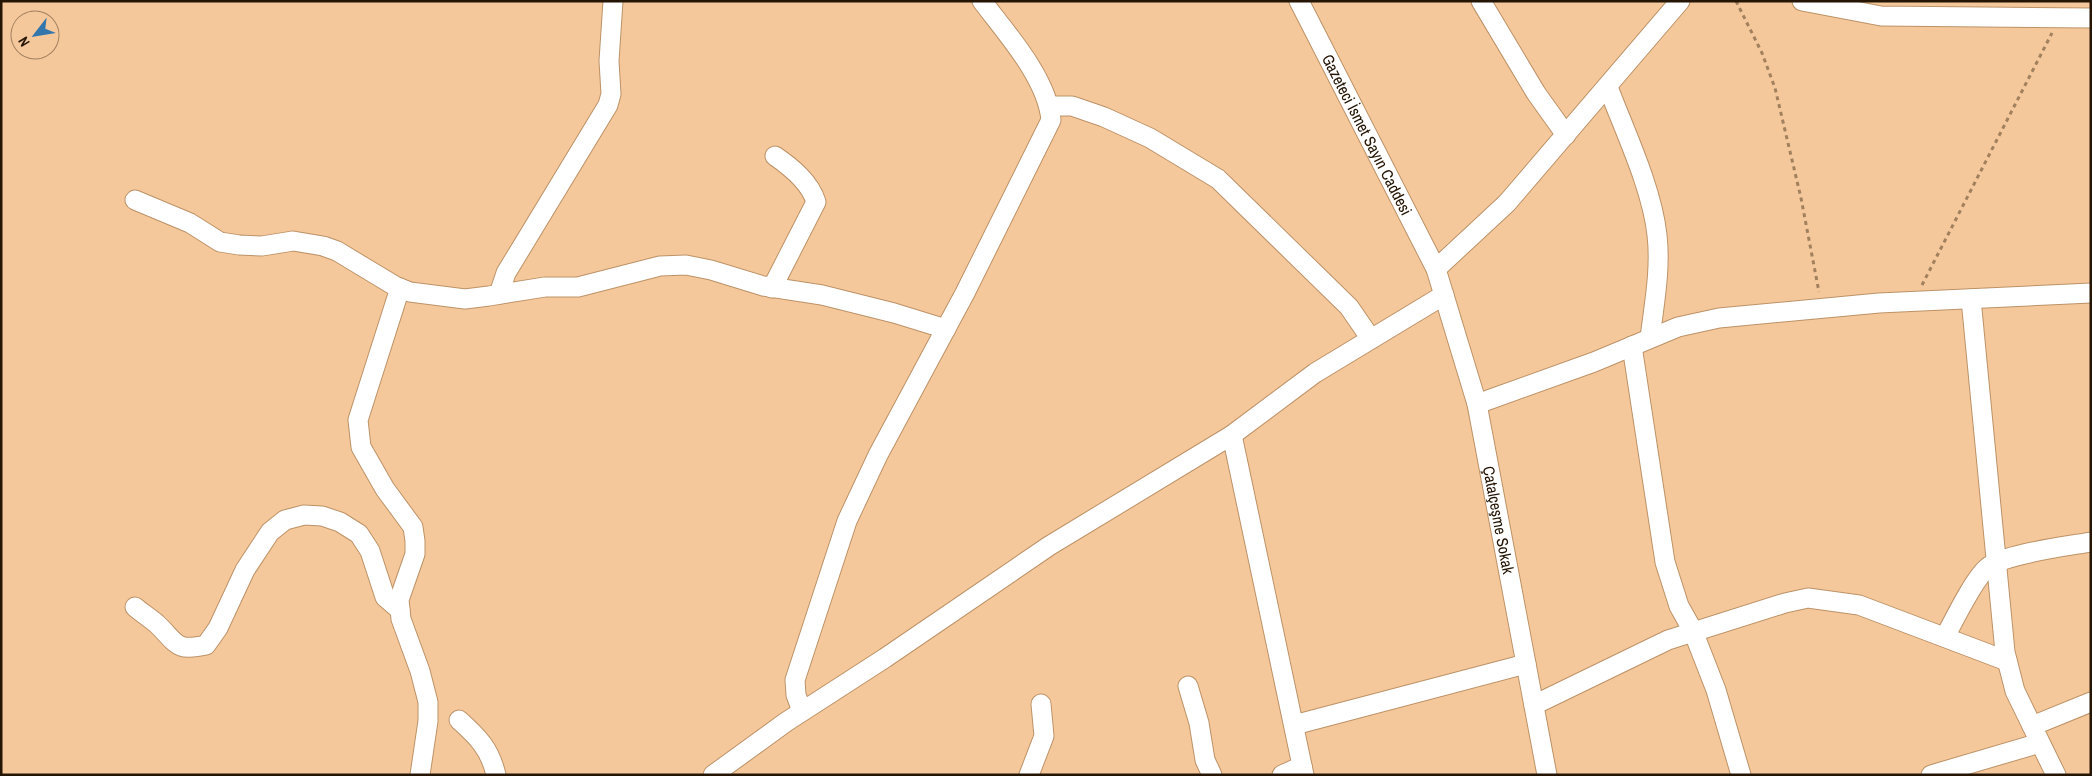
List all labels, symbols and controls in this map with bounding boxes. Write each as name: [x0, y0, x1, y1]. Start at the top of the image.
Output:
north arrow: [10, 10, 60, 60]
text: N: [14, 34, 34, 50]
street label: Gazeteci İsmet Sayın Caddesi: [1317, 50, 1418, 219]
street label: Çatalçeşme Sokak: [1478, 464, 1520, 576]

